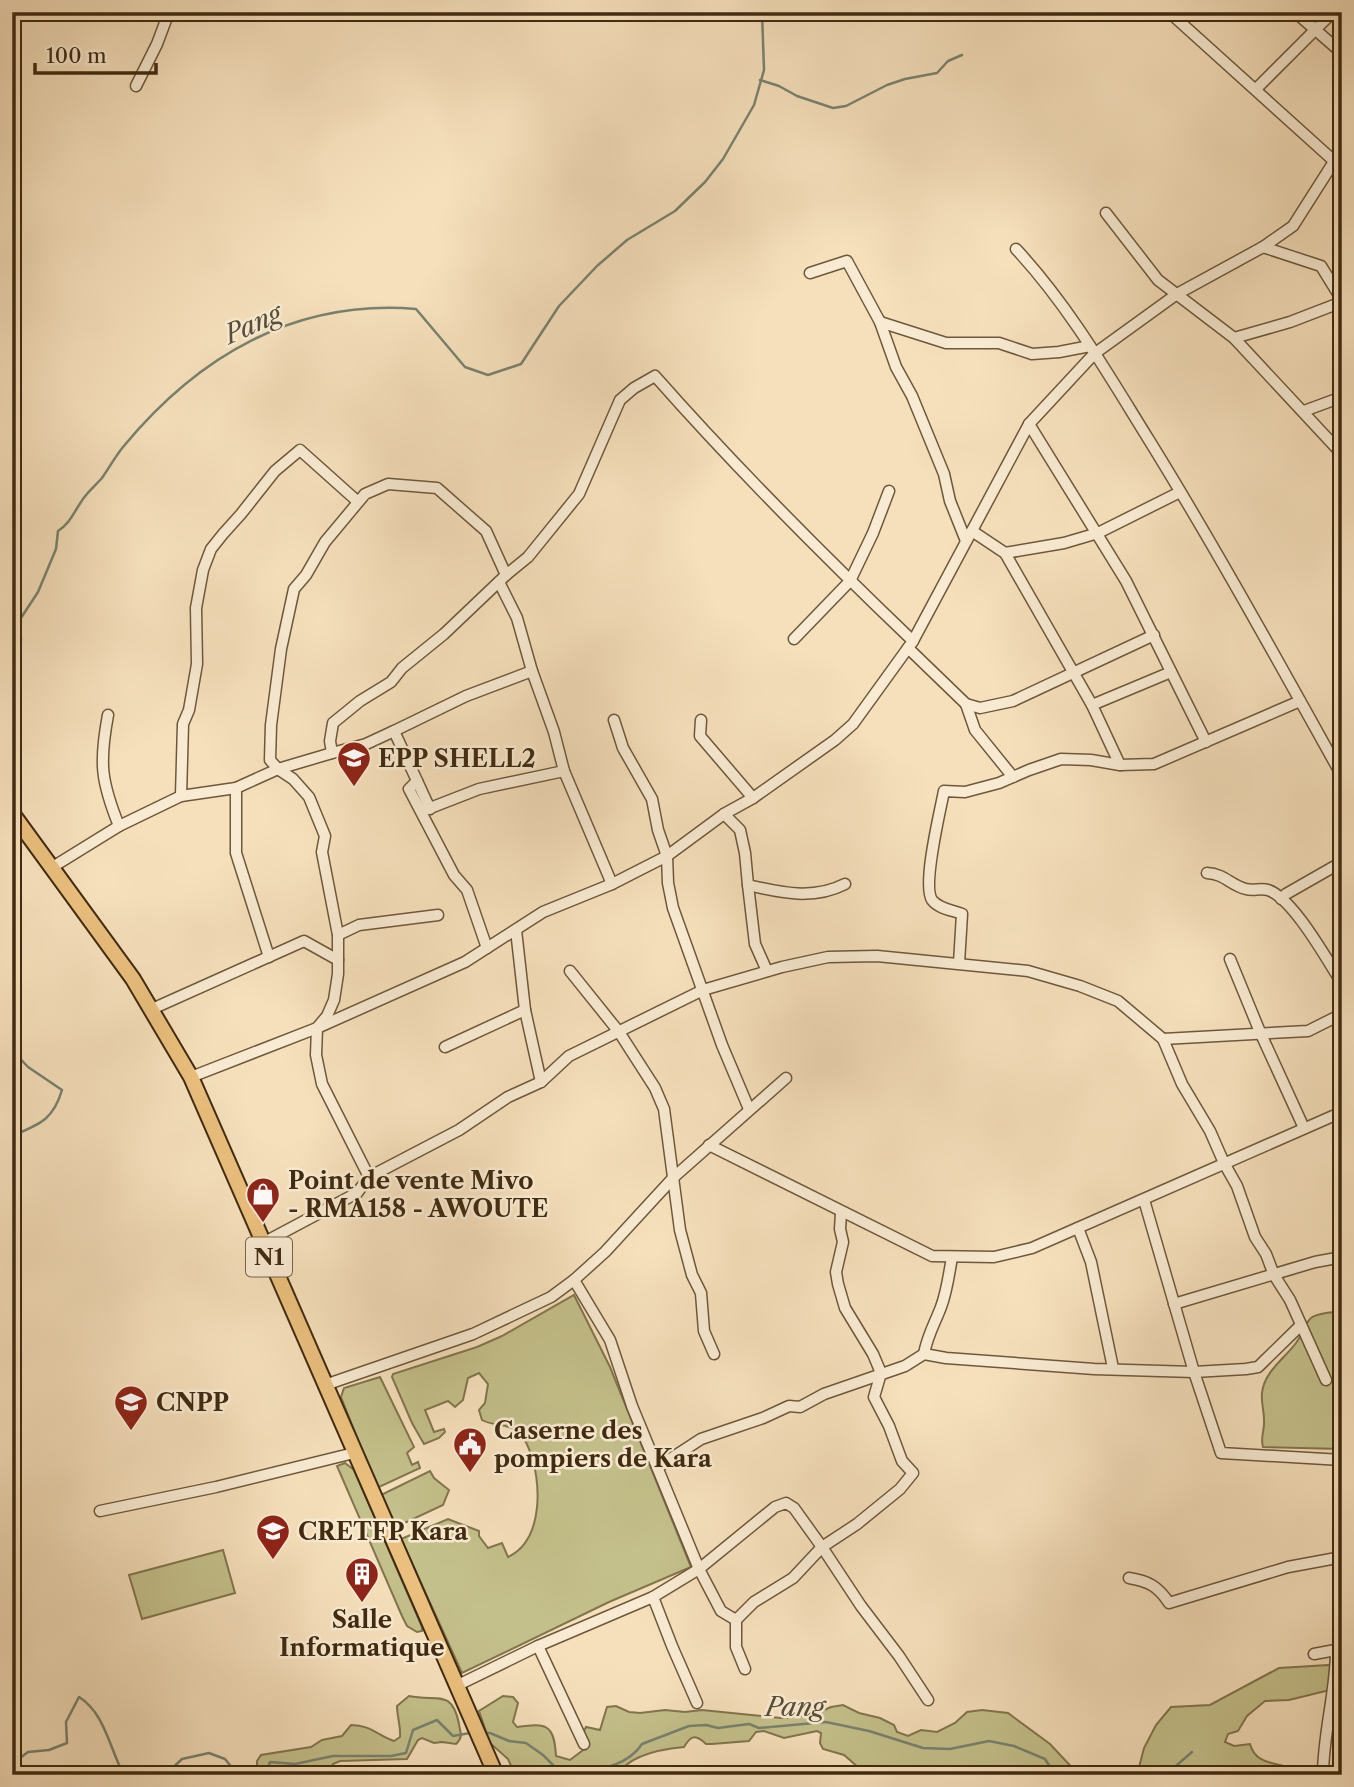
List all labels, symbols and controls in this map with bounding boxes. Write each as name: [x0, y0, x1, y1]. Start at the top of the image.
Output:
scale bar: [35, 32, 156, 76]
text: 100 m: [46, 43, 107, 68]
water label: Pang: [218, 296, 289, 351]
school or university icon: EPP SHELL2: [335, 739, 373, 788]
place label: EPP SHELL2: [378, 744, 536, 773]
place label: Point de vente Mivo - RMA158 - AWOUTE: [288, 1166, 548, 1223]
shop icon: Point de vente Mivo - RMA158 - AWOUTE: [244, 1175, 282, 1224]
road number: N1: [246, 1238, 292, 1276]
school or university icon: CNPP: [112, 1383, 150, 1432]
place label: CNPP: [156, 1388, 229, 1417]
place label: Caserne des pompiers de Kara: [494, 1416, 713, 1473]
public building icon: Caserne des pompiers de Kara: [451, 1425, 489, 1474]
school or university icon: CRETFP Kara: [254, 1512, 292, 1561]
place label: CRETFP Kara: [298, 1517, 469, 1546]
building icon: Salle Informatique: [343, 1555, 381, 1604]
place label: Salle Informatique: [279, 1605, 445, 1662]
water label: Pang: [763, 1691, 828, 1723]

